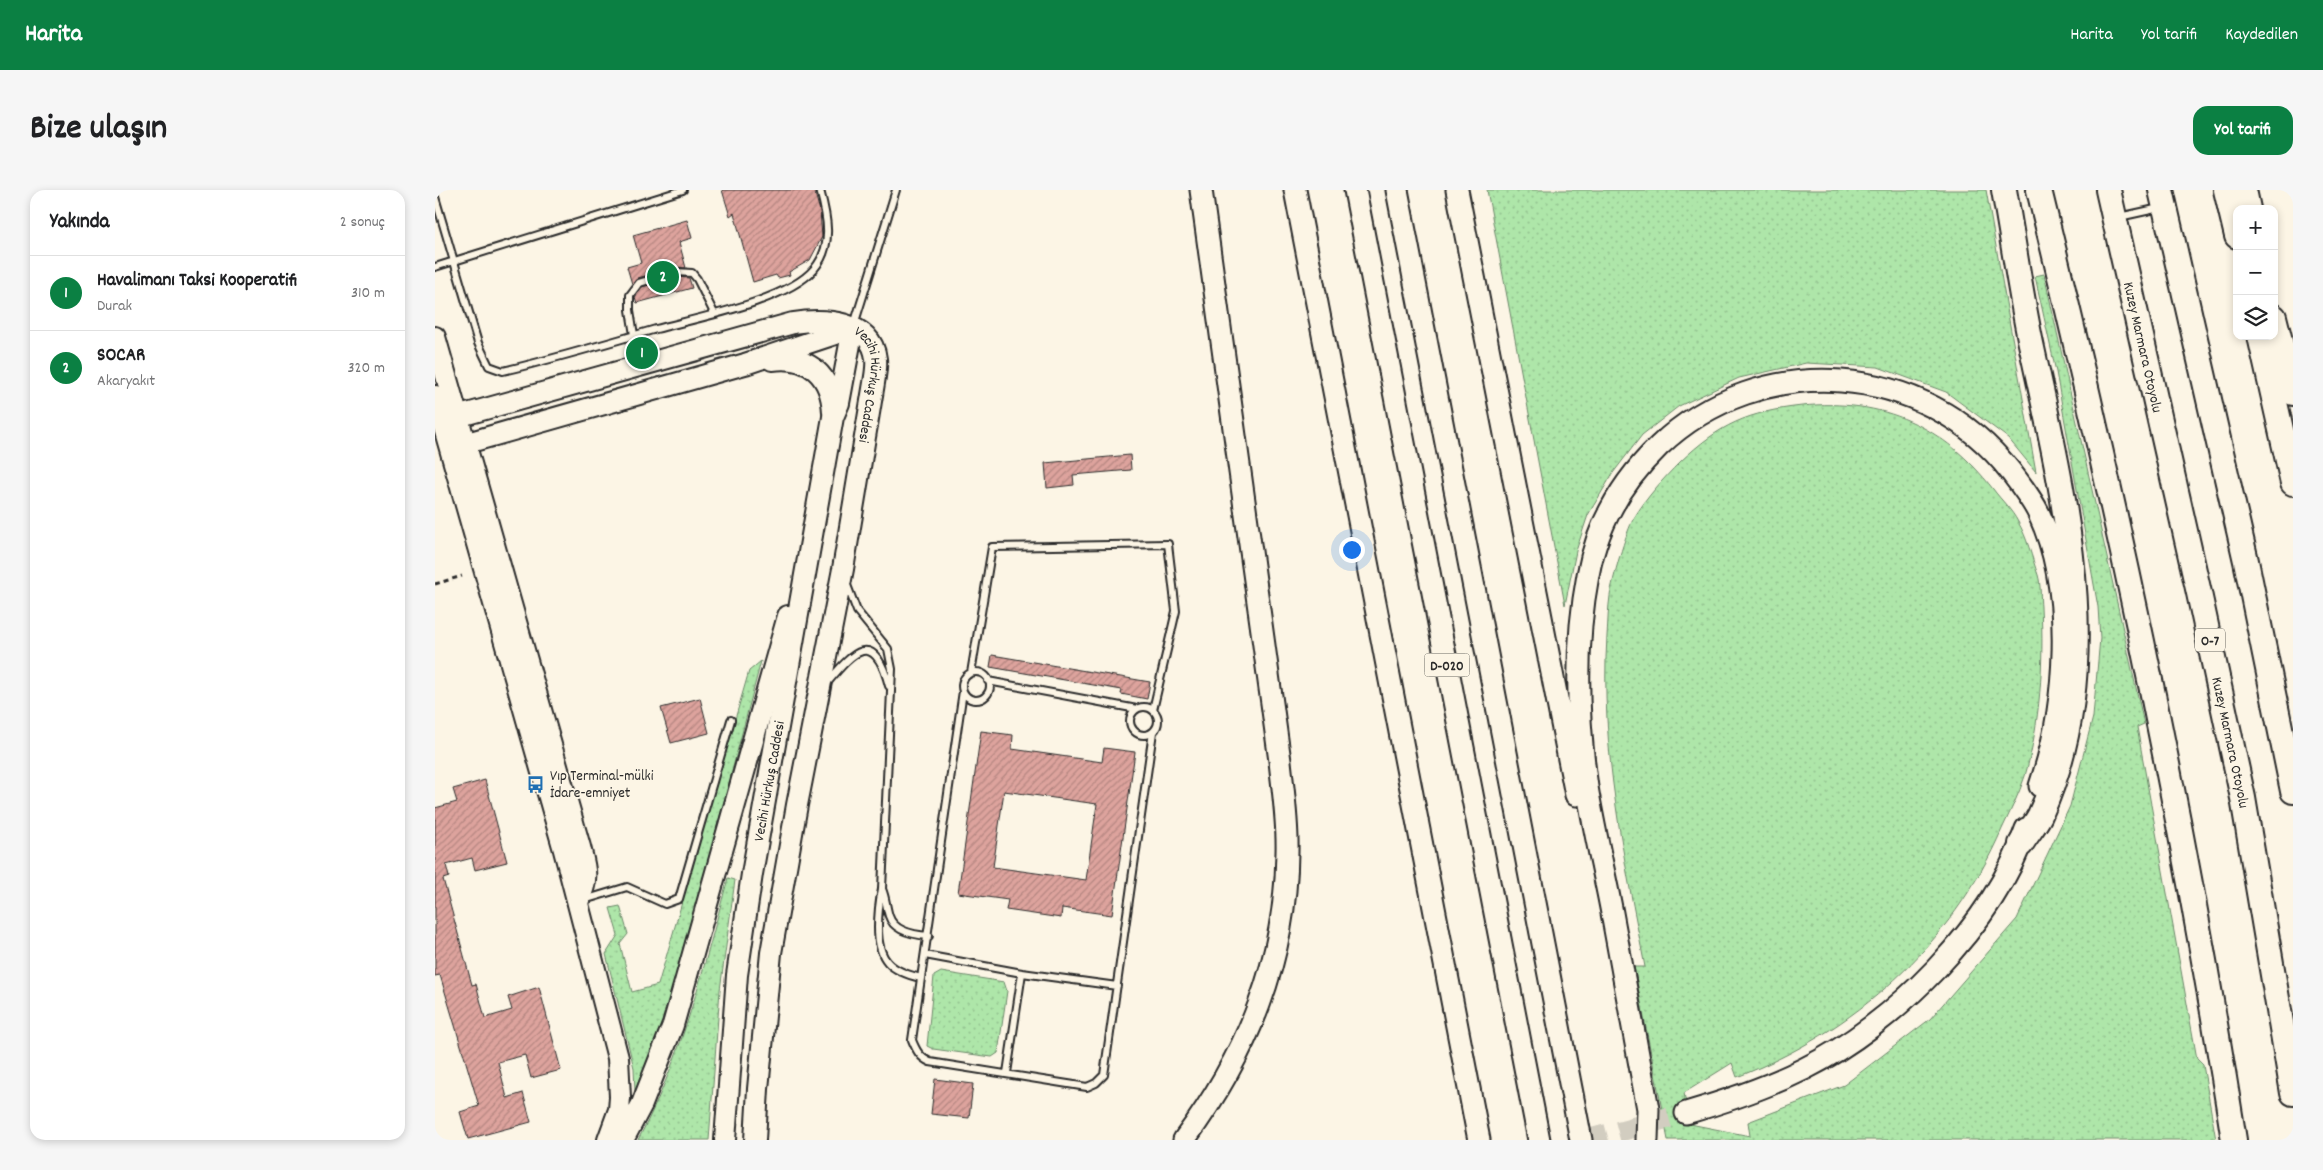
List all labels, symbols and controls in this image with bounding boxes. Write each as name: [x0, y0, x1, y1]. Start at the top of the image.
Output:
text: Harita: [25, 18, 82, 52]
text: Harita: [2070, 23, 2113, 48]
text: Yol tarifi: [2141, 23, 2197, 48]
text: Kaydedilen: [2225, 23, 2298, 48]
text: Bize ulaşın: [30, 105, 167, 155]
button: Yol tarifi: [2193, 106, 2293, 155]
map controls: [2233, 205, 2278, 340]
button: +: [2233, 205, 2278, 250]
text: Yakında: [50, 208, 109, 238]
text: 2 sonuç: [340, 211, 385, 234]
button: −: [2233, 250, 2278, 295]
pin: 2: [647, 258, 679, 296]
text: Havalimanı Taksi Kooperatifi: [97, 268, 297, 295]
street label: Kuzey Marmara Otoyolu: [2116, 280, 2167, 415]
text: 1: [64, 282, 68, 305]
text: 310 m: [351, 282, 385, 305]
text: Durak: [97, 295, 132, 318]
button: layers: [2233, 295, 2278, 340]
street label: Vecihi Hürkuş Caddesi: [849, 322, 885, 445]
pin: 1: [626, 334, 658, 372]
text: SOCAR: [97, 343, 145, 370]
text: 2: [63, 357, 70, 380]
text: 320 m: [348, 357, 385, 380]
text: Akaryakıt: [97, 370, 155, 393]
your location: [1339, 537, 1365, 563]
road number: O-7: [2195, 628, 2225, 652]
road number: D-020: [1425, 654, 1469, 676]
street label: Kuzey Marmara Otoyolu: [2204, 675, 2254, 810]
street label: Vecihi Hürkuş Caddesi: [749, 719, 792, 843]
place label: Vıp Terminal-mülki İdare-emniyet: [550, 766, 654, 805]
bus stop icon: Vıp Terminal-mülki İdare-emniyet: [526, 774, 546, 794]

